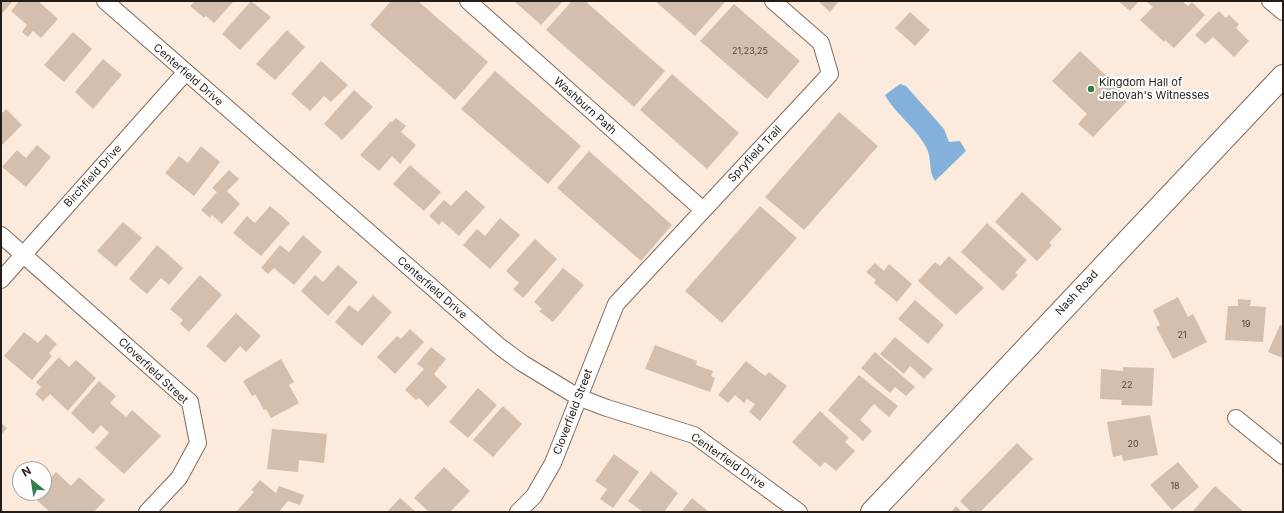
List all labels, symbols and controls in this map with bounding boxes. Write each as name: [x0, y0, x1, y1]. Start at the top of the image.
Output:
street label: Centerfield Drive: [150, 41, 226, 109]
house number: 21,23,25: [732, 46, 768, 56]
street label: Washburn Path: [551, 75, 619, 137]
place label: Kingdom Hall of Jehovah's Witnesses: [1099, 76, 1209, 102]
marker: Kingdom Hall of Jehovah's Witnesses: [1086, 84, 1096, 94]
street label: Spryfield Trail: [726, 123, 784, 185]
street label: Birchfield Drive: [61, 142, 125, 210]
street label: Centerfield Drive: [394, 254, 470, 322]
street label: Nash Road: [1053, 268, 1101, 318]
house number: 19: [1241, 319, 1251, 329]
house number: 21: [1177, 330, 1187, 340]
street label: Cloverfield Street: [115, 335, 191, 407]
street label: Cloverfield Street: [551, 367, 595, 457]
house number: 22: [1122, 380, 1132, 390]
street label: Centerfield Drive: [688, 430, 768, 492]
house number: 20: [1127, 439, 1139, 449]
north arrow: [12, 461, 52, 501]
text: N: [19, 463, 34, 480]
house number: 18: [1170, 481, 1180, 491]

